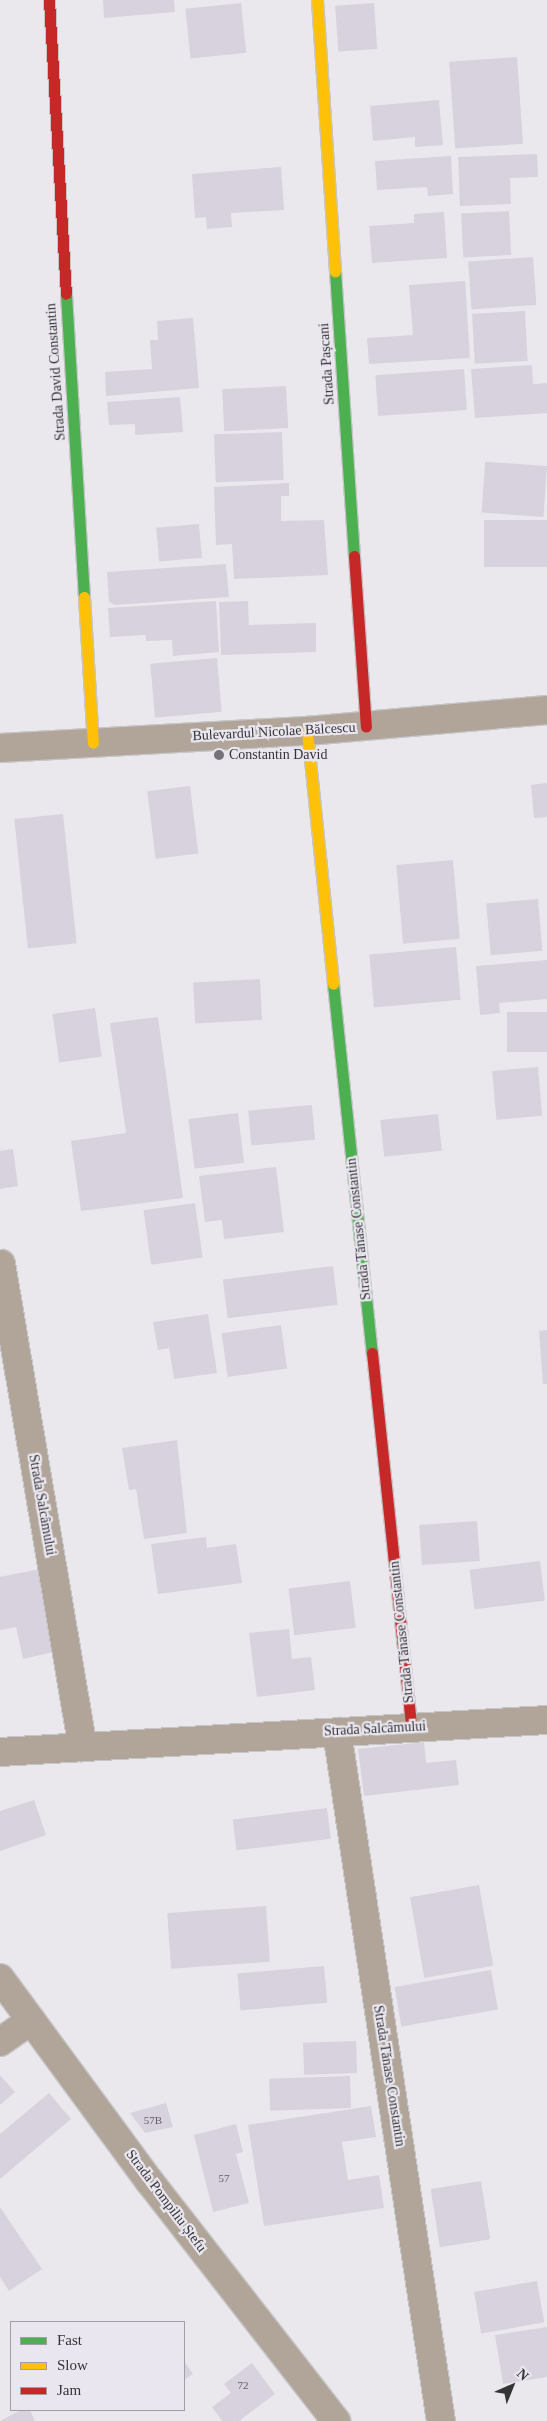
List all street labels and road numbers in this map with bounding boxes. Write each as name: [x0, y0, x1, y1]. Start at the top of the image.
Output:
street label: Strada David Constantin: [43, 303, 69, 441]
street label: Strada Pașcani: [316, 322, 338, 406]
street label: Bulevardul Nicolae Bălcescu: [192, 719, 356, 745]
street label: Strada Tănase Constantin: [343, 1157, 375, 1301]
street label: Strada Salcâmului: [25, 1453, 59, 1557]
street label: Strada Tănase Constantin: [386, 1560, 418, 1704]
street label: Strada Salcâmului: [324, 1718, 426, 1740]
street label: Strada Tănase Constantin: [370, 2004, 408, 2148]
street label: Strada Pompiliu Ștefu: [122, 2147, 210, 2255]

